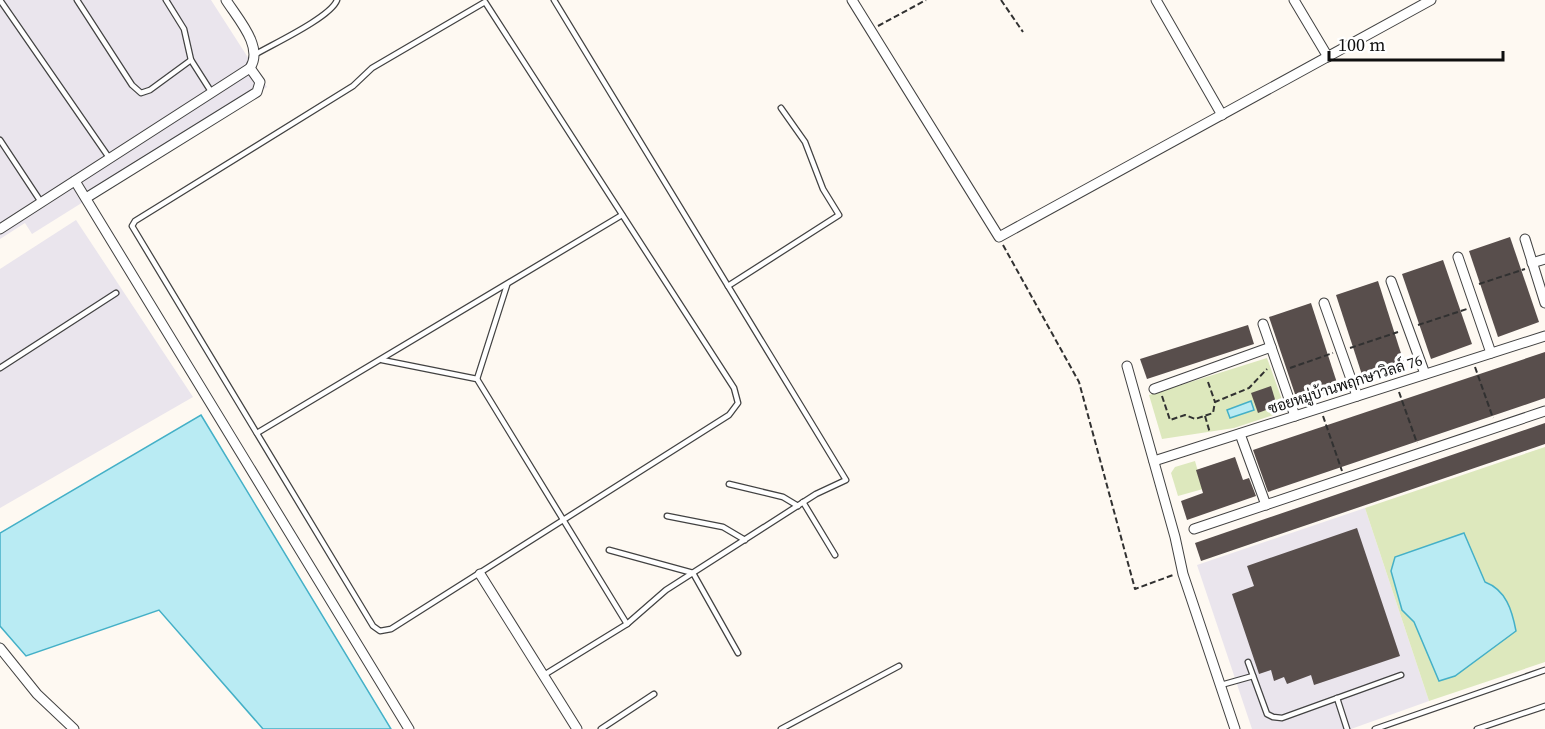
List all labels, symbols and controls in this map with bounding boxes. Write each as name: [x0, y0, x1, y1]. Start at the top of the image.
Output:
scale bar: [1329, 24, 1503, 62]
text: 100 m: [1338, 32, 1385, 57]
street label: ซอยหมู่บ้านพฤกษาวิลล์ 76: [1265, 349, 1425, 419]

